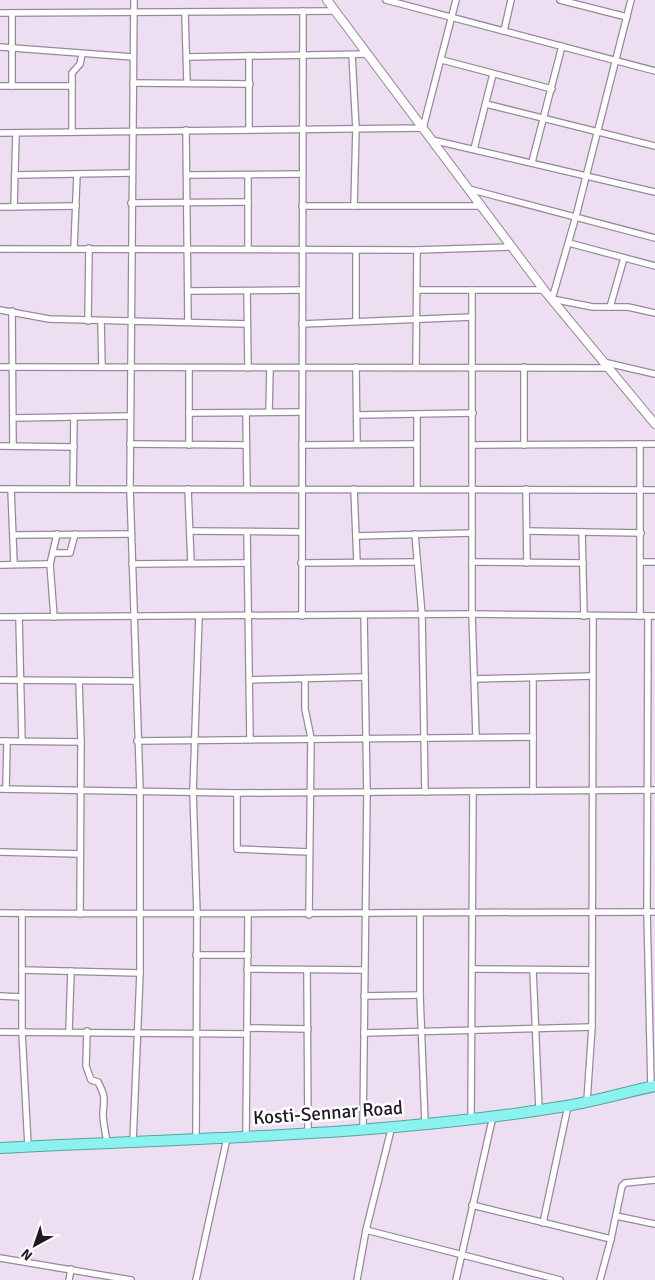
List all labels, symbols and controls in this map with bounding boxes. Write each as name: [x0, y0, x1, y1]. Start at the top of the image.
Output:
street label: Kosti-Sennar Road: [252, 1096, 404, 1130]
north arrow: [10, 1220, 60, 1270]
text: N: [18, 1245, 36, 1264]

